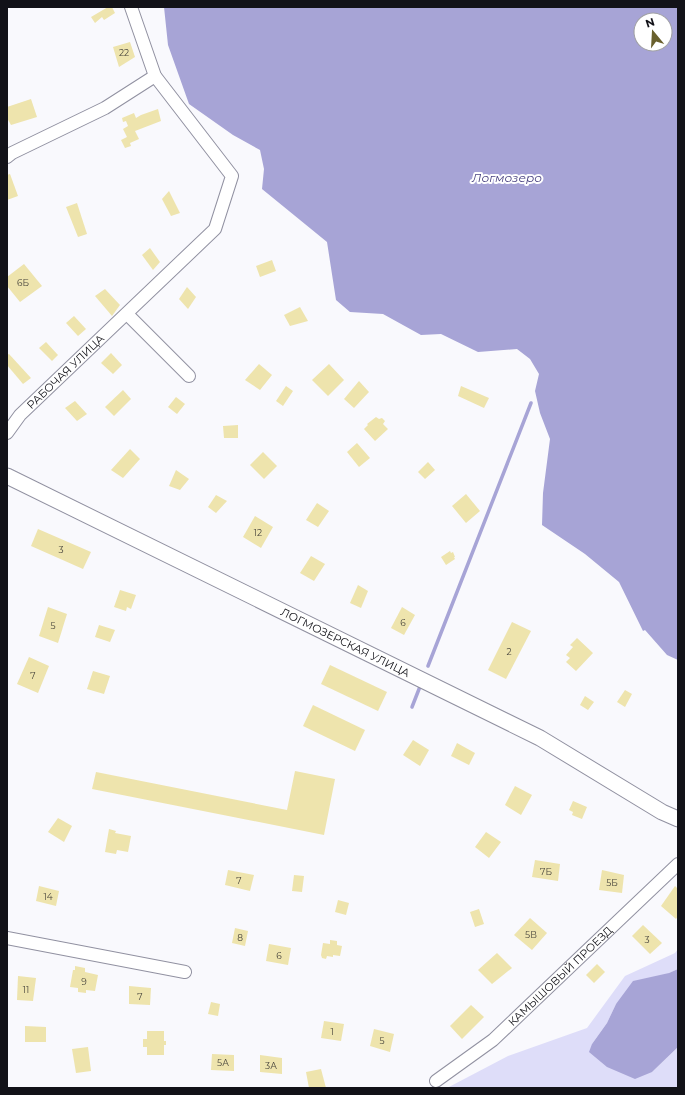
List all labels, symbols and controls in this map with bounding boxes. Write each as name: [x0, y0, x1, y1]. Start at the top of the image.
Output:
north arrow: [633, 12, 673, 52]
text: N: [644, 14, 656, 31]
house number: 22: [119, 47, 129, 58]
water label: Логмозеро: [471, 170, 542, 185]
house number: 6Б: [17, 277, 29, 288]
street label: РАБОЧАЯ УЛИЦА: [24, 331, 108, 412]
house number: 12: [254, 527, 262, 538]
house number: 3: [58, 544, 64, 555]
street label: ЛОГМОЗЕРСКАЯ УЛИЦА: [278, 605, 413, 680]
house number: 6: [400, 617, 406, 628]
house number: 5: [50, 620, 56, 631]
house number: 2: [506, 646, 512, 657]
house number: 7: [30, 670, 36, 681]
house number: 7Б: [540, 866, 552, 877]
house number: 7: [236, 875, 242, 886]
house number: 5Б: [606, 877, 618, 888]
house number: 14: [43, 891, 53, 902]
street label: КАМЫШОВЫЙ ПРОЕЗД: [505, 923, 615, 1029]
house number: 5В: [525, 929, 537, 940]
house number: 8: [237, 932, 243, 943]
house number: 3: [644, 934, 650, 945]
house number: 6: [276, 950, 282, 961]
house number: 9: [81, 976, 87, 987]
house number: 11: [23, 984, 29, 995]
house number: 7: [137, 991, 143, 1002]
house number: 1: [330, 1026, 334, 1037]
house number: 5: [379, 1035, 385, 1046]
house number: 5А: [217, 1057, 229, 1068]
house number: 3А: [265, 1060, 277, 1071]

